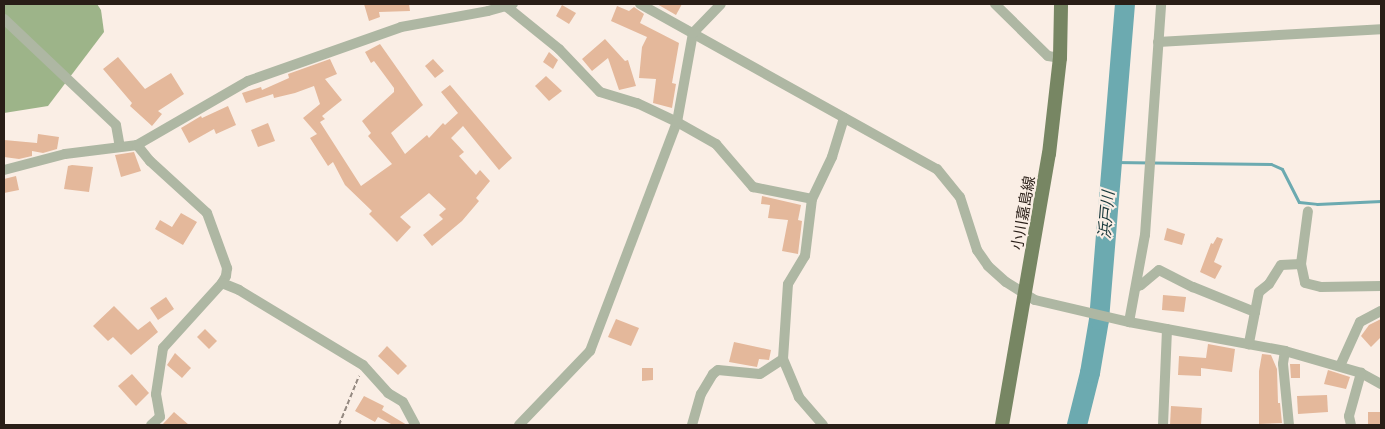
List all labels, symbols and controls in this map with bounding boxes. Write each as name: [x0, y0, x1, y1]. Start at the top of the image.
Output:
street label: 小川嘉島線: [1008, 175, 1038, 251]
water label: 浜戸川: [1095, 190, 1119, 240]

